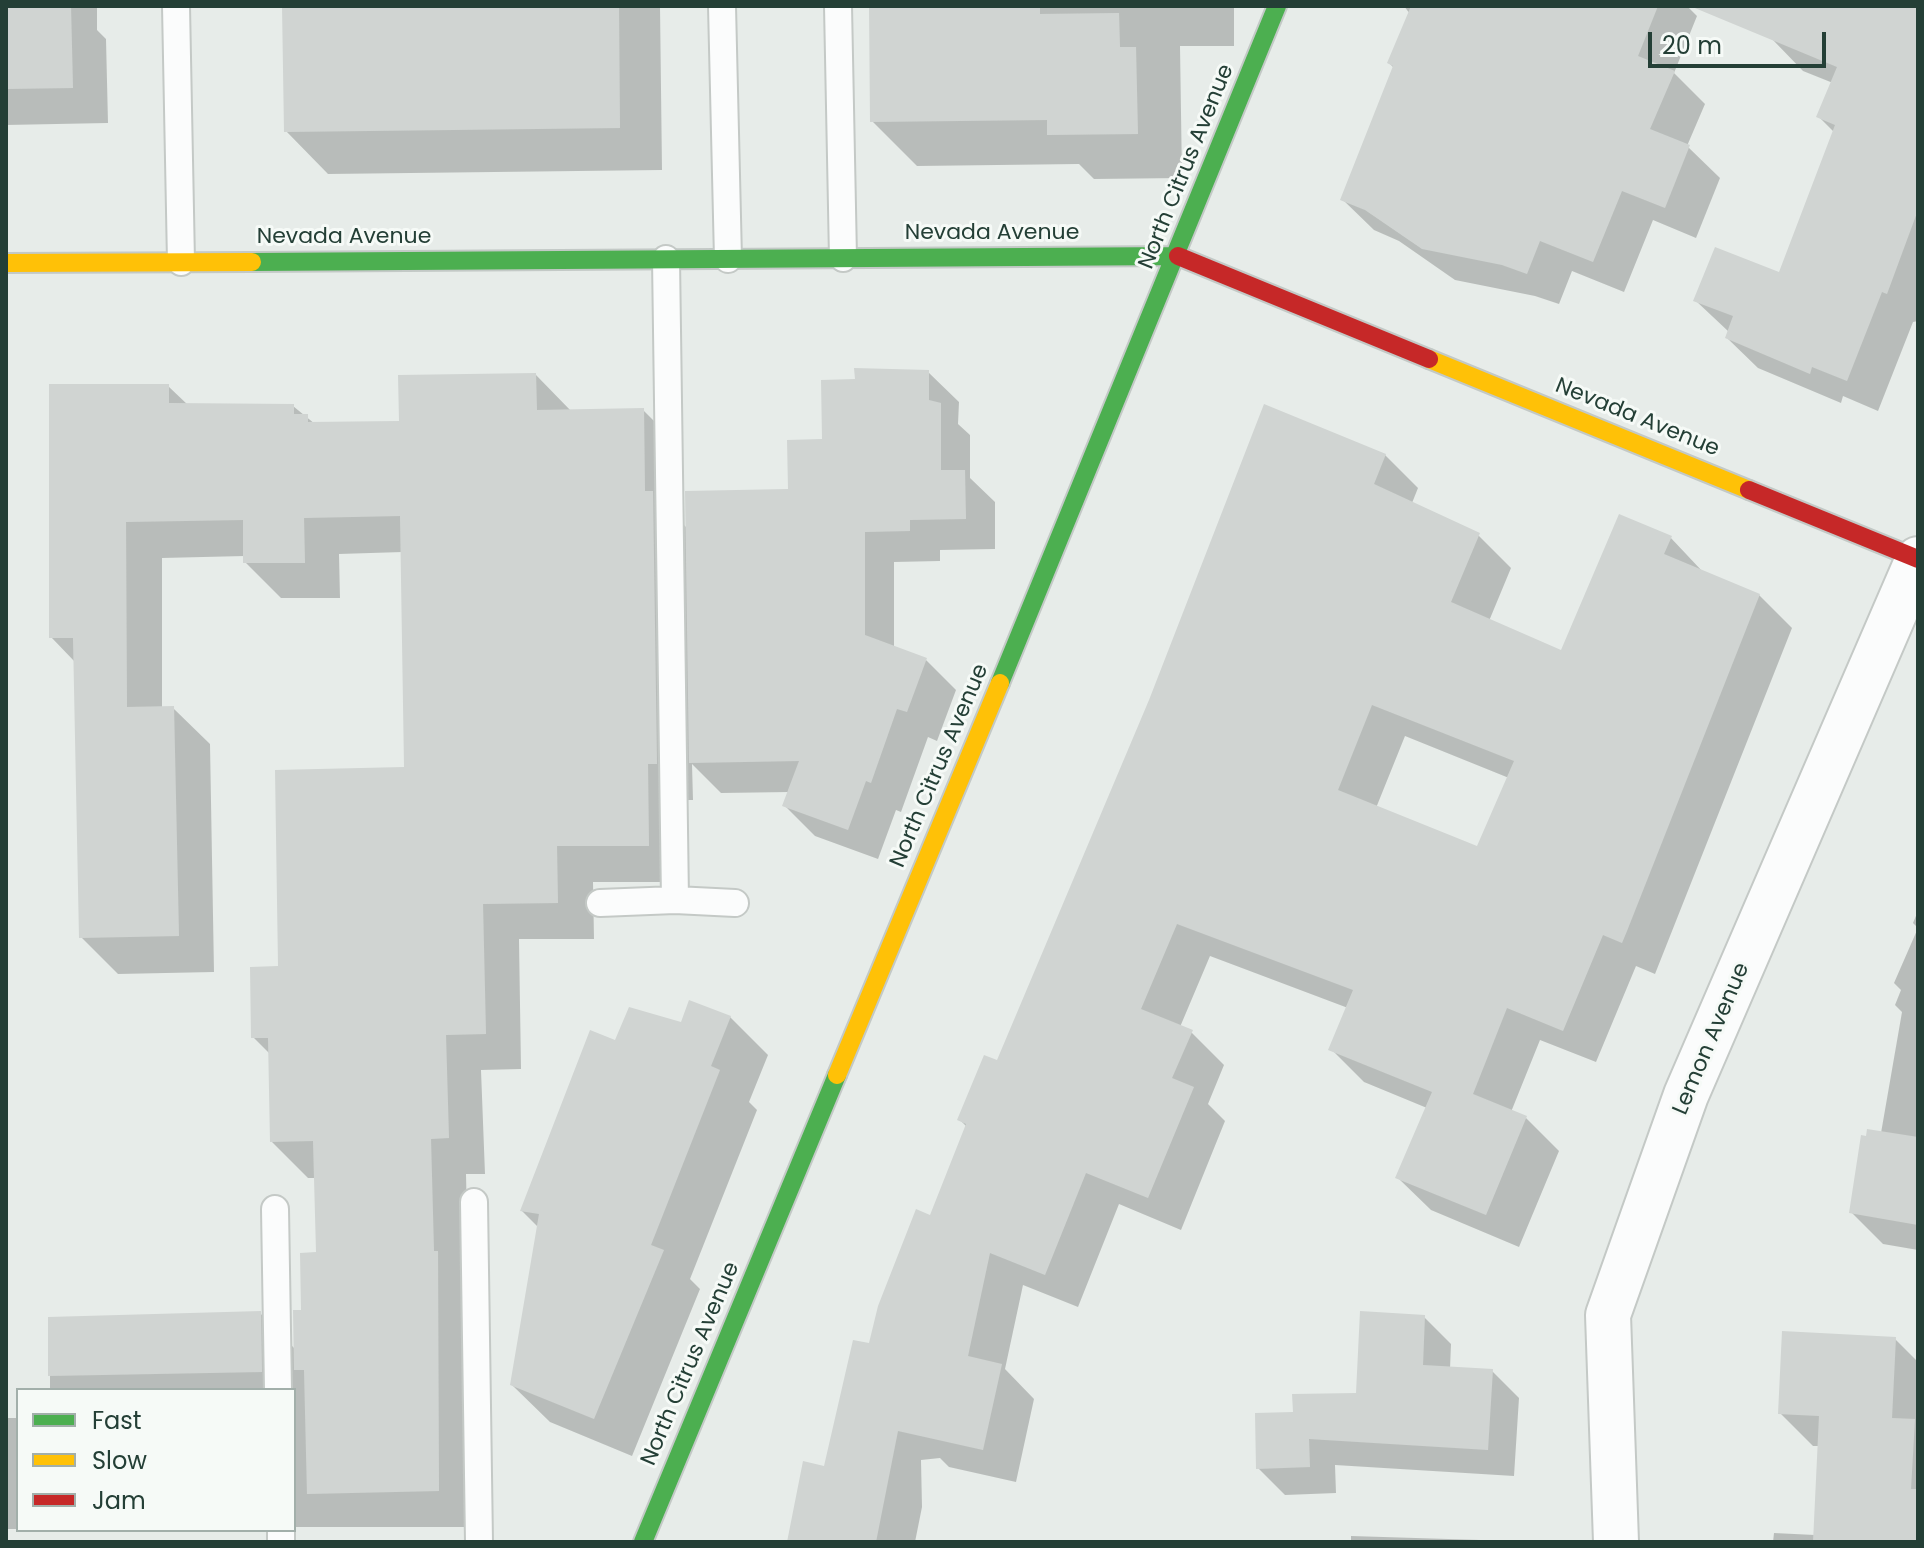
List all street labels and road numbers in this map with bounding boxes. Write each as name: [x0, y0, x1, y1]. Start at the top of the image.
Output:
street label: North Citrus Avenue: [1134, 61, 1240, 273]
street label: Nevada Avenue: [905, 220, 1079, 246]
street label: Nevada Avenue: [257, 224, 431, 250]
street label: Nevada Avenue: [1551, 373, 1723, 463]
street label: North Citrus Avenue: [885, 660, 995, 872]
street label: Lemon Avenue: [1668, 959, 1756, 1119]
street label: North Citrus Avenue: [636, 1258, 746, 1470]

